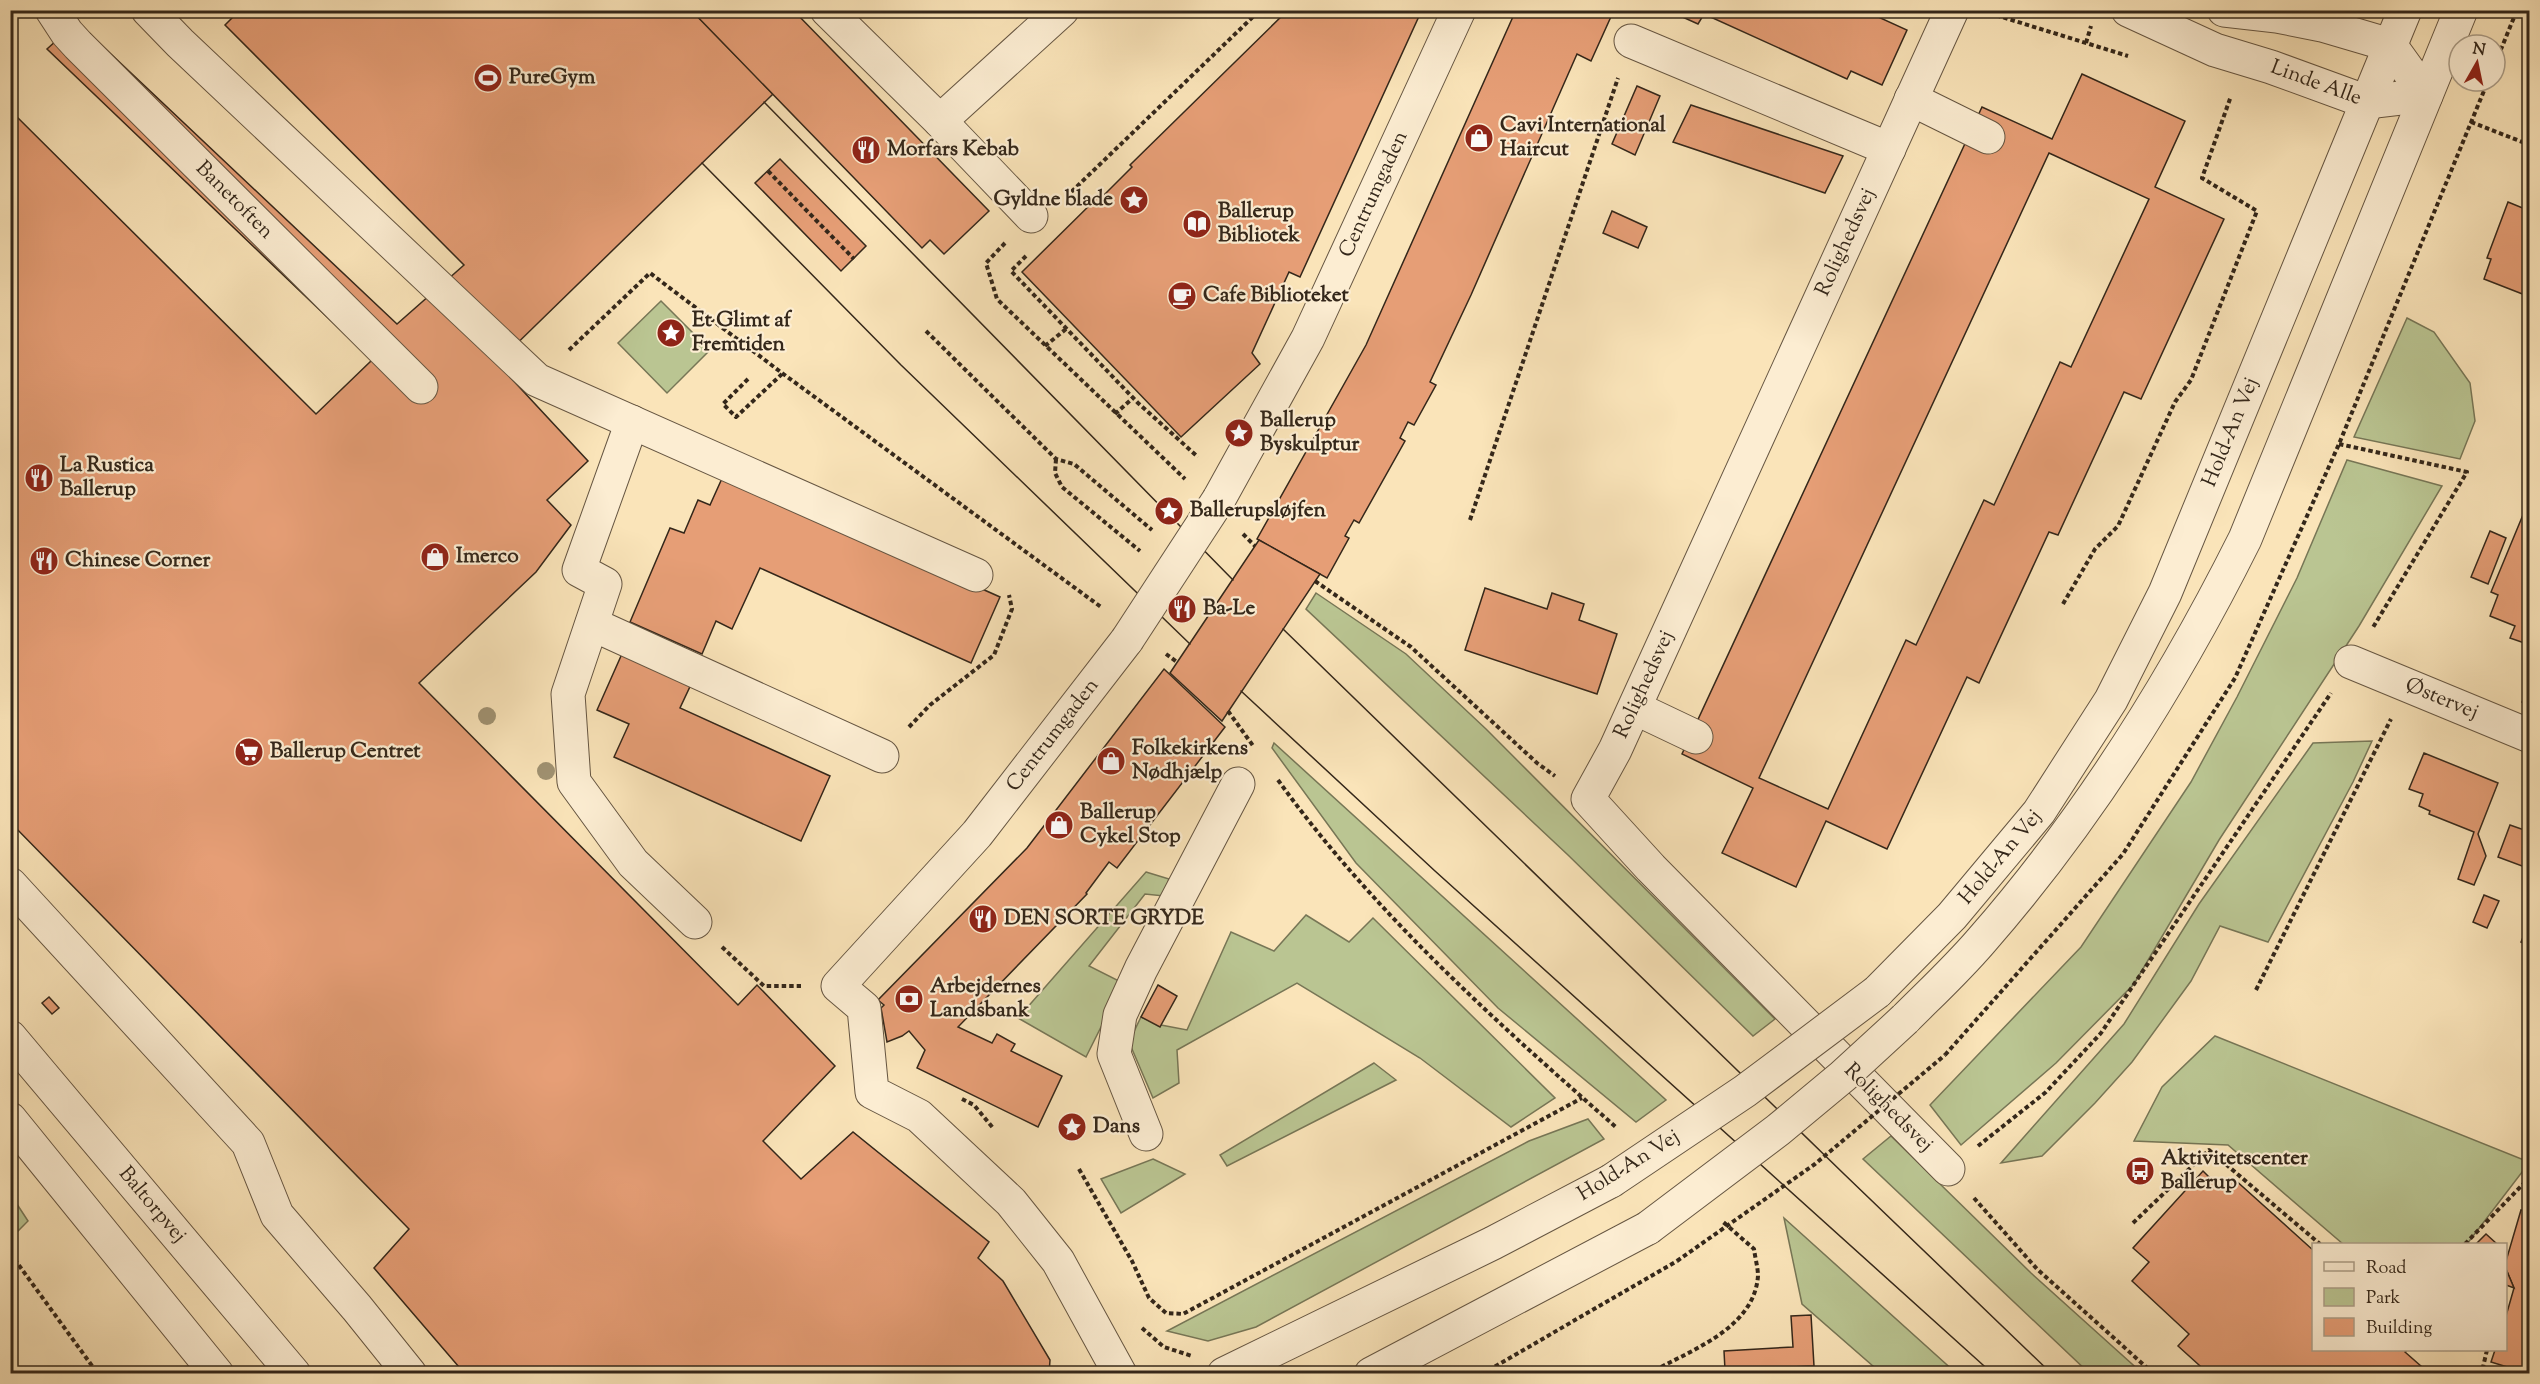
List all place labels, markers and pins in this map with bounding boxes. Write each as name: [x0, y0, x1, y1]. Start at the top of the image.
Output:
sports icon: PureGym: [472, 62, 504, 94]
place label: PureGym: [509, 63, 596, 93]
place label: Cavi International Haircut: [1500, 111, 1666, 165]
shop icon: Cavi International Haircut: [1463, 122, 1495, 154]
restaurant icon: Morfars Kebab: [850, 134, 882, 166]
place label: Morfars Kebab: [887, 135, 1019, 165]
place icon: Gyldne blade: [1118, 184, 1150, 216]
place label: Gyldne blade: [993, 185, 1113, 215]
place label: Ballerup Bibliotek: [1218, 197, 1300, 251]
library icon: Ballerup Bibliotek: [1181, 208, 1213, 240]
cafe icon: Cafe Biblioteket: [1166, 280, 1198, 312]
place label: Cafe Biblioteket: [1203, 281, 1349, 311]
place label: Et Glimt af Fremtiden: [692, 306, 793, 360]
place icon: Et Glimt af Fremtiden: [655, 317, 687, 349]
place label: Ballerup Byskulptur: [1260, 406, 1360, 460]
place icon: Ballerup Byskulptur: [1223, 417, 1255, 449]
place label: La Rustica Ballerup: [60, 451, 154, 505]
restaurant icon: La Rustica Ballerup: [23, 462, 55, 494]
place icon: Ballerupsløjfen: [1153, 495, 1185, 527]
place label: Ballerupsløjfen: [1190, 496, 1327, 526]
shop icon: Imerco: [419, 541, 451, 573]
place label: Imerco: [456, 542, 519, 572]
restaurant icon: Chinese Corner: [28, 545, 60, 577]
place label: Chinese Corner: [65, 546, 210, 576]
restaurant icon: Ba-Le: [1166, 593, 1198, 625]
place label: Ba-Le: [1203, 594, 1255, 624]
place label: Folkekirkens Nødhjælp: [1132, 734, 1248, 788]
supermarket icon: Ballerup Centret: [233, 736, 265, 768]
place label: Ballerup Centret: [270, 737, 421, 767]
shop icon: Folkekirkens Nødhjælp: [1095, 745, 1127, 777]
place label: Ballerup Cykel Stop: [1080, 798, 1181, 852]
shop icon: Ballerup Cykel Stop: [1043, 809, 1075, 841]
restaurant icon: DEN SORTE GRYDE: [967, 903, 999, 935]
place label: DEN SORTE GRYDE: [1004, 904, 1204, 934]
place label: Arbejdernes Landsbank: [930, 972, 1041, 1026]
bank icon: Arbejdernes Landsbank: [893, 983, 925, 1015]
place icon: Dans: [1056, 1111, 1088, 1143]
place label: Dans: [1093, 1112, 1140, 1142]
place label: Aktivitetscenter Ballerup: [2161, 1144, 2308, 1198]
bus stop icon: Aktivitetscenter Ballerup: [2124, 1155, 2156, 1187]

